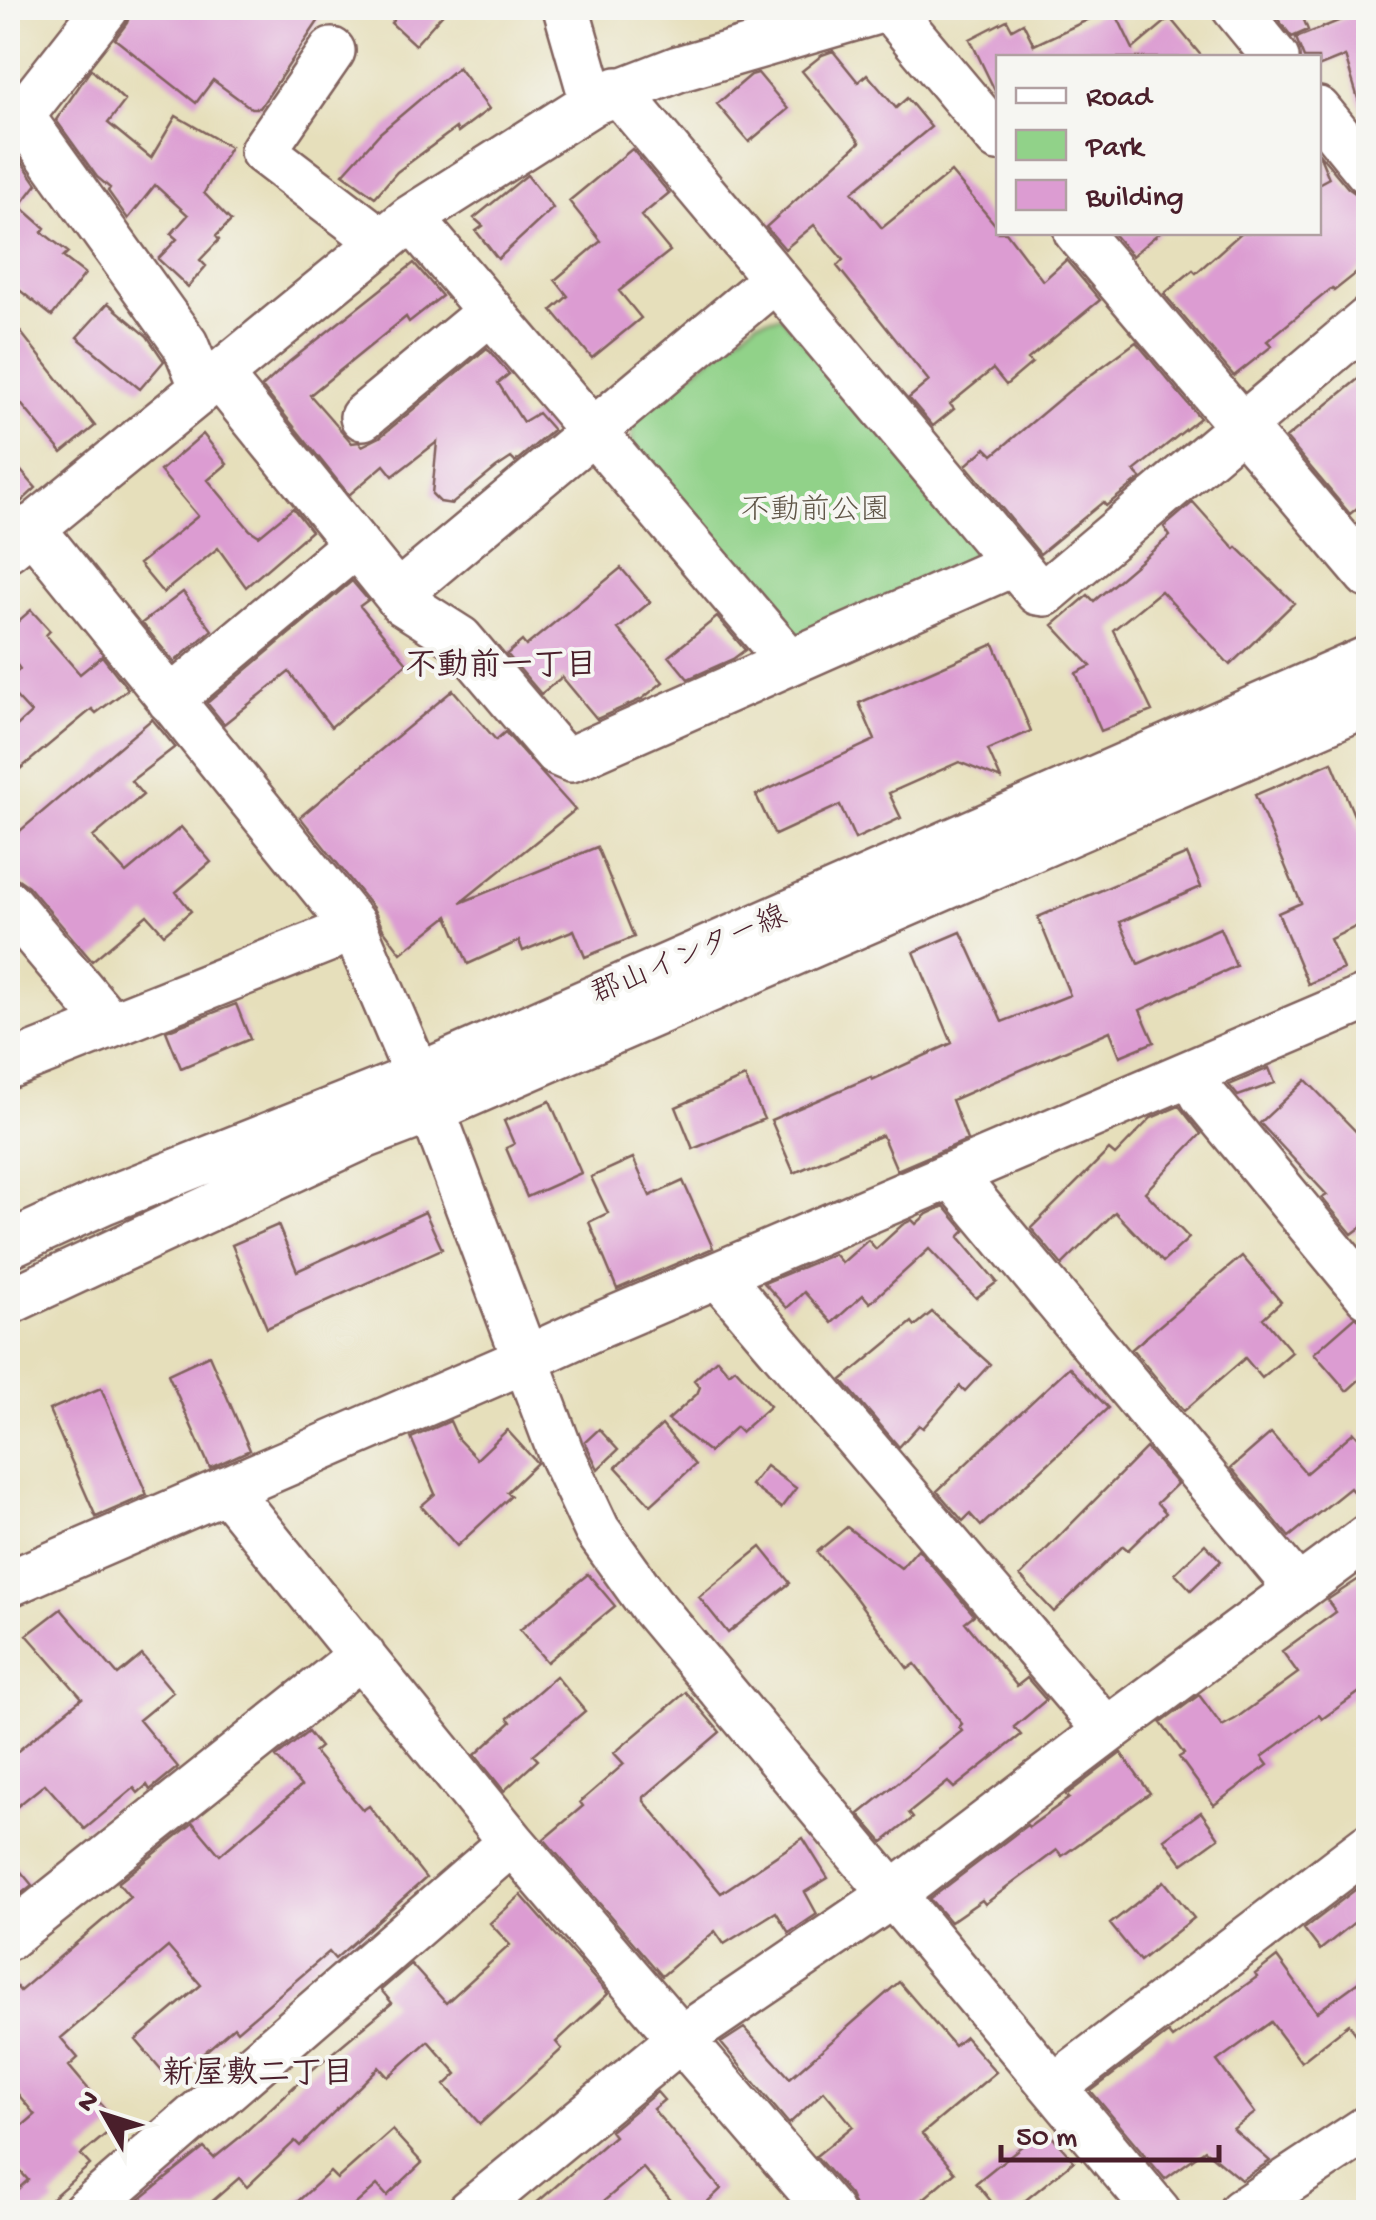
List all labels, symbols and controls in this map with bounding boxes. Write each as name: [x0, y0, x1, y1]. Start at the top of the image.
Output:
legend: [996, 55, 1321, 235]
text: Road: [1086, 82, 1154, 117]
text: Park: [1085, 132, 1146, 167]
text: Building: [1085, 182, 1184, 217]
park label: 不動前公園: [740, 493, 890, 530]
district label: 不動前一丁目: [405, 647, 597, 687]
street label: 郡山インター線: [586, 898, 793, 1014]
district label: 新屋敷二丁目: [162, 2056, 354, 2095]
north arrow: [55, 2065, 155, 2165]
text: N: [70, 2085, 108, 2120]
scale bar: [1001, 2100, 1218, 2162]
text: 50 m: [1016, 2122, 1077, 2157]

